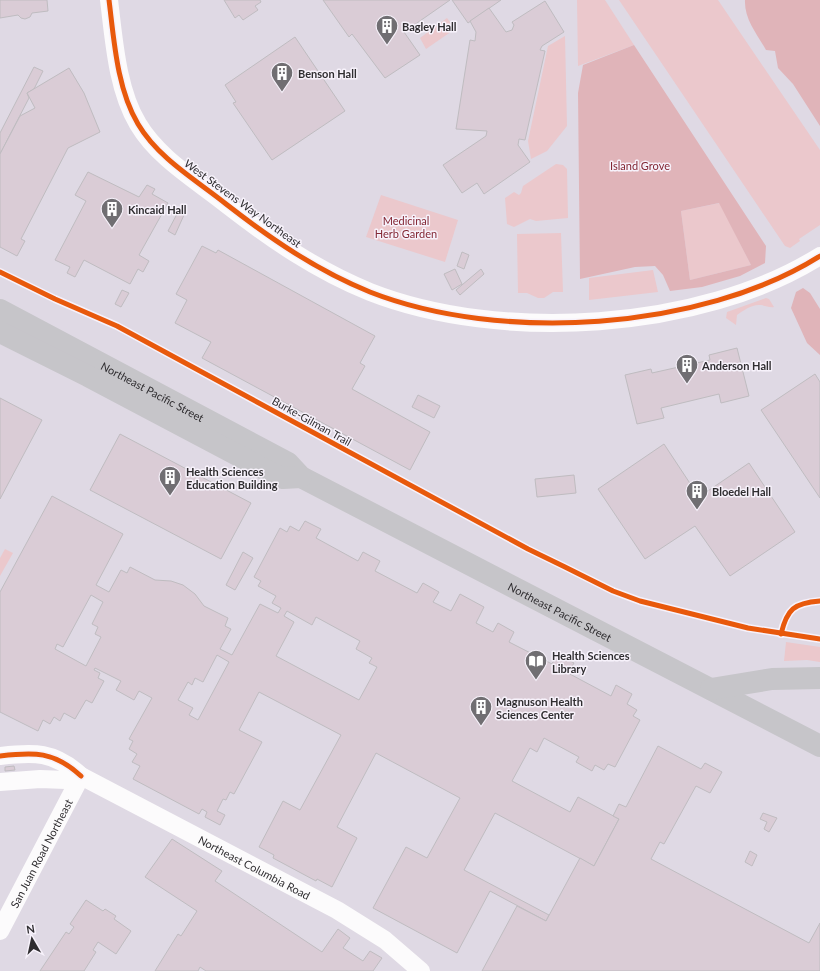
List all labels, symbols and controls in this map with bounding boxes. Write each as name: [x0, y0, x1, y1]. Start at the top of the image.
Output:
building icon: Bagley Hall: [374, 13, 400, 46]
place label: Bagley Hall: [402, 20, 457, 33]
building icon: Benson Hall: [269, 60, 295, 93]
place label: Benson Hall: [298, 67, 357, 80]
street label: West Stevens Way Northeast: [182, 156, 304, 250]
park label: Island Grove: [610, 159, 670, 172]
building icon: Kincaid Hall: [99, 196, 125, 229]
place label: Kincaid Hall: [128, 203, 187, 216]
park label: Medicinal Herb Garden: [375, 214, 437, 240]
building icon: Anderson Hall: [674, 352, 700, 385]
street label: Northeast Pacific Street: [99, 359, 206, 424]
place label: Anderson Hall: [701, 359, 772, 372]
street label: Burke-Gilman Trail: [270, 394, 354, 448]
building icon: Health Sciences Education Building: [157, 464, 183, 497]
place label: Health Sciences Education Building: [186, 465, 278, 491]
building icon: Bloedel Hall: [684, 478, 710, 511]
place label: Bloedel Hall: [712, 485, 771, 498]
street label: Northeast Pacific Street: [506, 579, 614, 643]
library icon: Health Sciences Library: [523, 648, 549, 681]
place label: Health Sciences Library: [552, 649, 630, 675]
building icon: Magnuson Health Sciences Center: [468, 694, 494, 727]
place label: Magnuson Health Sciences Center: [496, 695, 583, 721]
street label: San Juan Road Northeast: [7, 796, 75, 910]
street label: Northeast Columbia Road: [196, 832, 313, 901]
north arrow: [12, 919, 52, 959]
text: N: [25, 922, 36, 936]

